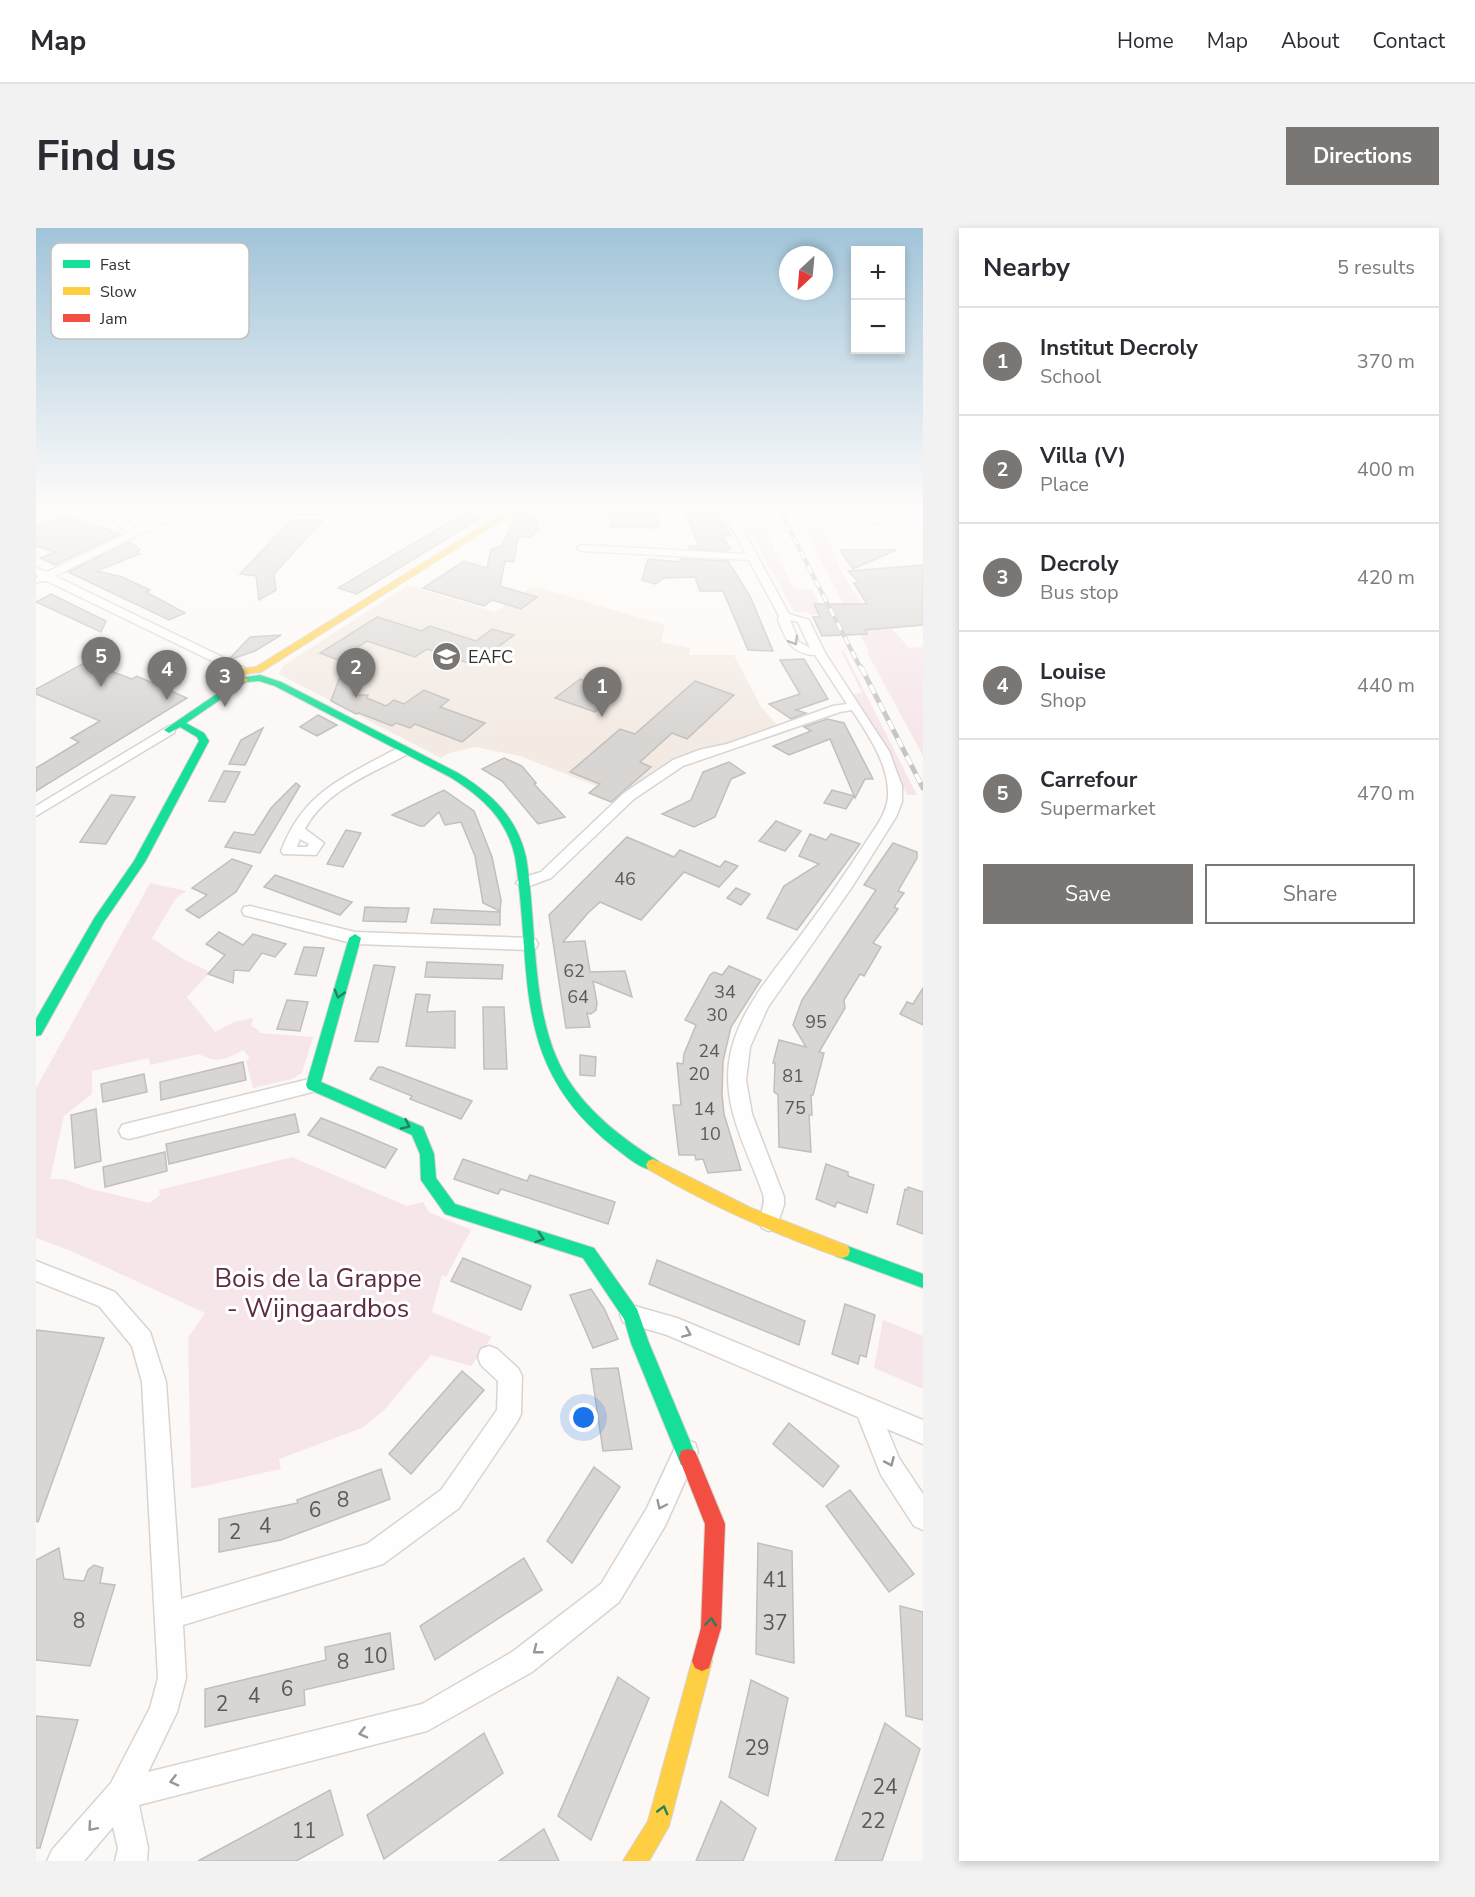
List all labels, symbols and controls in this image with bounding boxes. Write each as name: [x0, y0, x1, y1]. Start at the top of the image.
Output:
text: Map: [30, 22, 86, 60]
text: Home: [1117, 27, 1174, 55]
text: Map: [1207, 27, 1248, 55]
text: About: [1281, 27, 1339, 55]
text: Contact: [1372, 27, 1445, 55]
button: Directions: [1286, 127, 1439, 185]
text: Find us: [36, 128, 176, 185]
legend: [51, 243, 249, 339]
north arrow: [779, 246, 833, 300]
map controls: [851, 246, 905, 354]
button: +: [851, 246, 905, 300]
text: Nearby: [983, 250, 1070, 285]
text: Fast: [100, 254, 131, 276]
text: 5 results: [1337, 254, 1415, 281]
text: Slow: [100, 281, 137, 303]
button: −: [851, 300, 905, 354]
text: Jam: [99, 308, 127, 330]
text: Institut Decroly: [1040, 333, 1198, 363]
text: 1: [997, 348, 1009, 375]
text: 370 m: [1357, 348, 1415, 375]
text: School: [1040, 363, 1101, 390]
text: Villa (V): [1040, 441, 1126, 471]
text: 2: [997, 456, 1009, 483]
text: 400 m: [1357, 456, 1415, 483]
text: Place: [1040, 471, 1089, 498]
text: Decroly: [1040, 549, 1119, 579]
text: 3: [997, 564, 1009, 591]
text: 420 m: [1357, 564, 1415, 591]
text: Bus stop: [1040, 579, 1119, 606]
one-way arrow: [787, 635, 798, 646]
pin: 5: [82, 638, 120, 687]
school or university icon: EAFC: [431, 641, 463, 673]
place label: EAFC: [468, 645, 513, 669]
pin: 2: [336, 648, 376, 698]
pin: 4: [148, 650, 186, 700]
text: Louise: [1040, 657, 1106, 687]
pin: 3: [206, 658, 244, 707]
pin: 1: [582, 668, 622, 717]
text: 4: [997, 672, 1009, 699]
text: 440 m: [1357, 672, 1415, 699]
text: Shop: [1040, 687, 1086, 714]
text: Carrefour: [1040, 765, 1137, 795]
text: 5: [997, 780, 1009, 807]
text: 470 m: [1357, 780, 1415, 807]
text: Supermarket: [1040, 795, 1155, 822]
button: Save: [983, 864, 1193, 924]
button: Share: [1205, 864, 1415, 924]
house number: 46: [614, 867, 636, 891]
house number: 62: [563, 959, 585, 983]
house number: 34: [714, 980, 736, 1004]
house number: 64: [567, 985, 589, 1009]
one-way arrow: [334, 988, 346, 999]
house number: 30: [706, 1003, 728, 1027]
house number: 95: [805, 1010, 827, 1034]
house number: 24: [698, 1039, 720, 1063]
house number: 20: [688, 1062, 710, 1086]
house number: 81: [782, 1064, 804, 1088]
house number: 75: [784, 1096, 806, 1120]
house number: 14: [693, 1097, 715, 1121]
one-way arrow: [399, 1118, 410, 1130]
house number: 10: [699, 1122, 721, 1146]
one-way arrow: [534, 1231, 545, 1243]
park label: Bois de la Grappe - Wijngaardbos: [214, 1261, 422, 1326]
one-way arrow: [681, 1326, 692, 1338]
your location: [569, 1403, 598, 1432]
one-way arrow: [882, 1456, 894, 1467]
house number: 8: [337, 1486, 349, 1514]
house number: 6: [309, 1496, 321, 1524]
one-way arrow: [657, 1499, 669, 1510]
house number: 4: [259, 1512, 271, 1540]
house number: 2: [229, 1518, 241, 1546]
house number: 41: [762, 1566, 788, 1594]
house number: 8: [73, 1607, 85, 1635]
house number: 37: [762, 1609, 788, 1637]
one-way arrow: [704, 1617, 717, 1626]
house number: 10: [362, 1642, 388, 1670]
one-way arrow: [533, 1643, 544, 1654]
house number: 8: [337, 1648, 349, 1676]
house number: 6: [281, 1675, 293, 1703]
house number: 4: [248, 1682, 260, 1710]
house number: 2: [216, 1690, 228, 1718]
one-way arrow: [358, 1726, 368, 1739]
house number: 29: [744, 1734, 770, 1762]
one-way arrow: [169, 1773, 179, 1786]
house number: 24: [872, 1773, 898, 1801]
one-way arrow: [655, 1806, 668, 1816]
house number: 22: [860, 1807, 886, 1835]
house number: 11: [291, 1817, 317, 1845]
one-way arrow: [88, 1820, 99, 1831]

